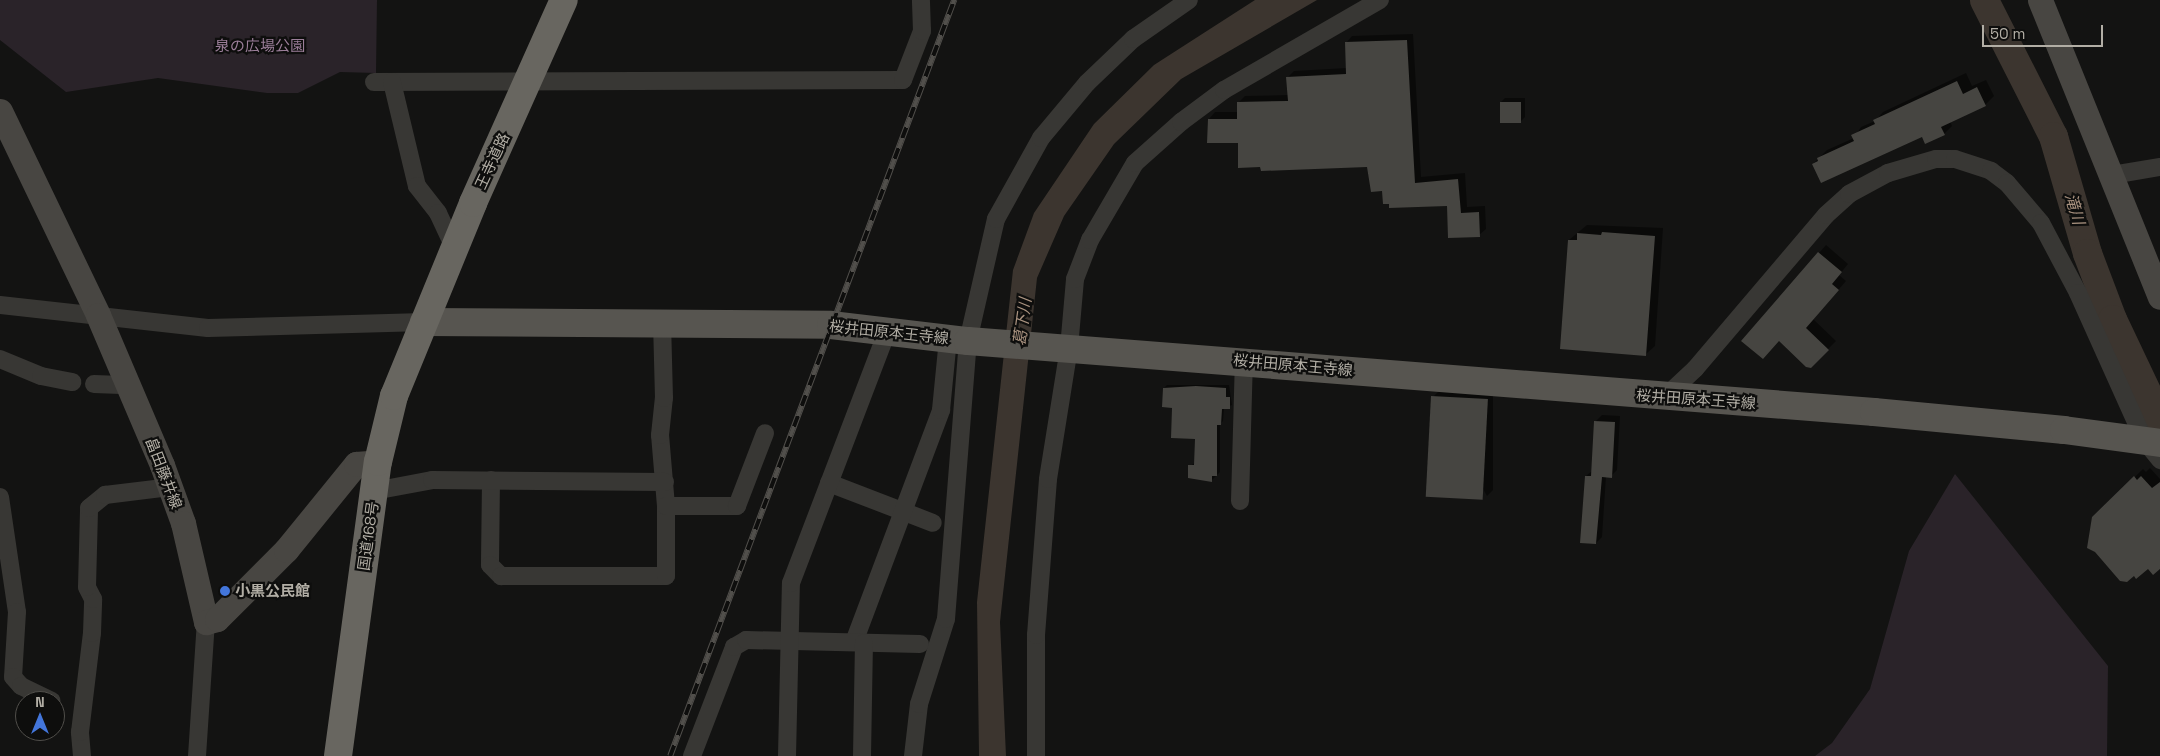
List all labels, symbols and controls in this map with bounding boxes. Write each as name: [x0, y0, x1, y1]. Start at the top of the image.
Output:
scale bar: [1985, 15, 2106, 47]
text: 50 m: [1990, 24, 2025, 43]
park label: 泉の広場公園: [215, 37, 305, 55]
street label: 王寺道路: [471, 130, 513, 192]
water label: 滝川: [2060, 191, 2088, 227]
water label: 葛下川: [1010, 297, 1036, 347]
street label: 桜井田原本王寺線: [828, 317, 950, 347]
street label: 桜井田原本王寺線: [1232, 351, 1354, 379]
street label: 桜井田原本王寺線: [1636, 386, 1756, 412]
street label: 畠田藤井線: [142, 435, 186, 511]
street label: 国道168号: [354, 500, 382, 572]
place label: 小黒公民館: [235, 582, 310, 600]
marker: 小黒公民館: [219, 585, 231, 597]
north arrow: [15, 691, 65, 741]
text: N: [35, 693, 45, 711]

